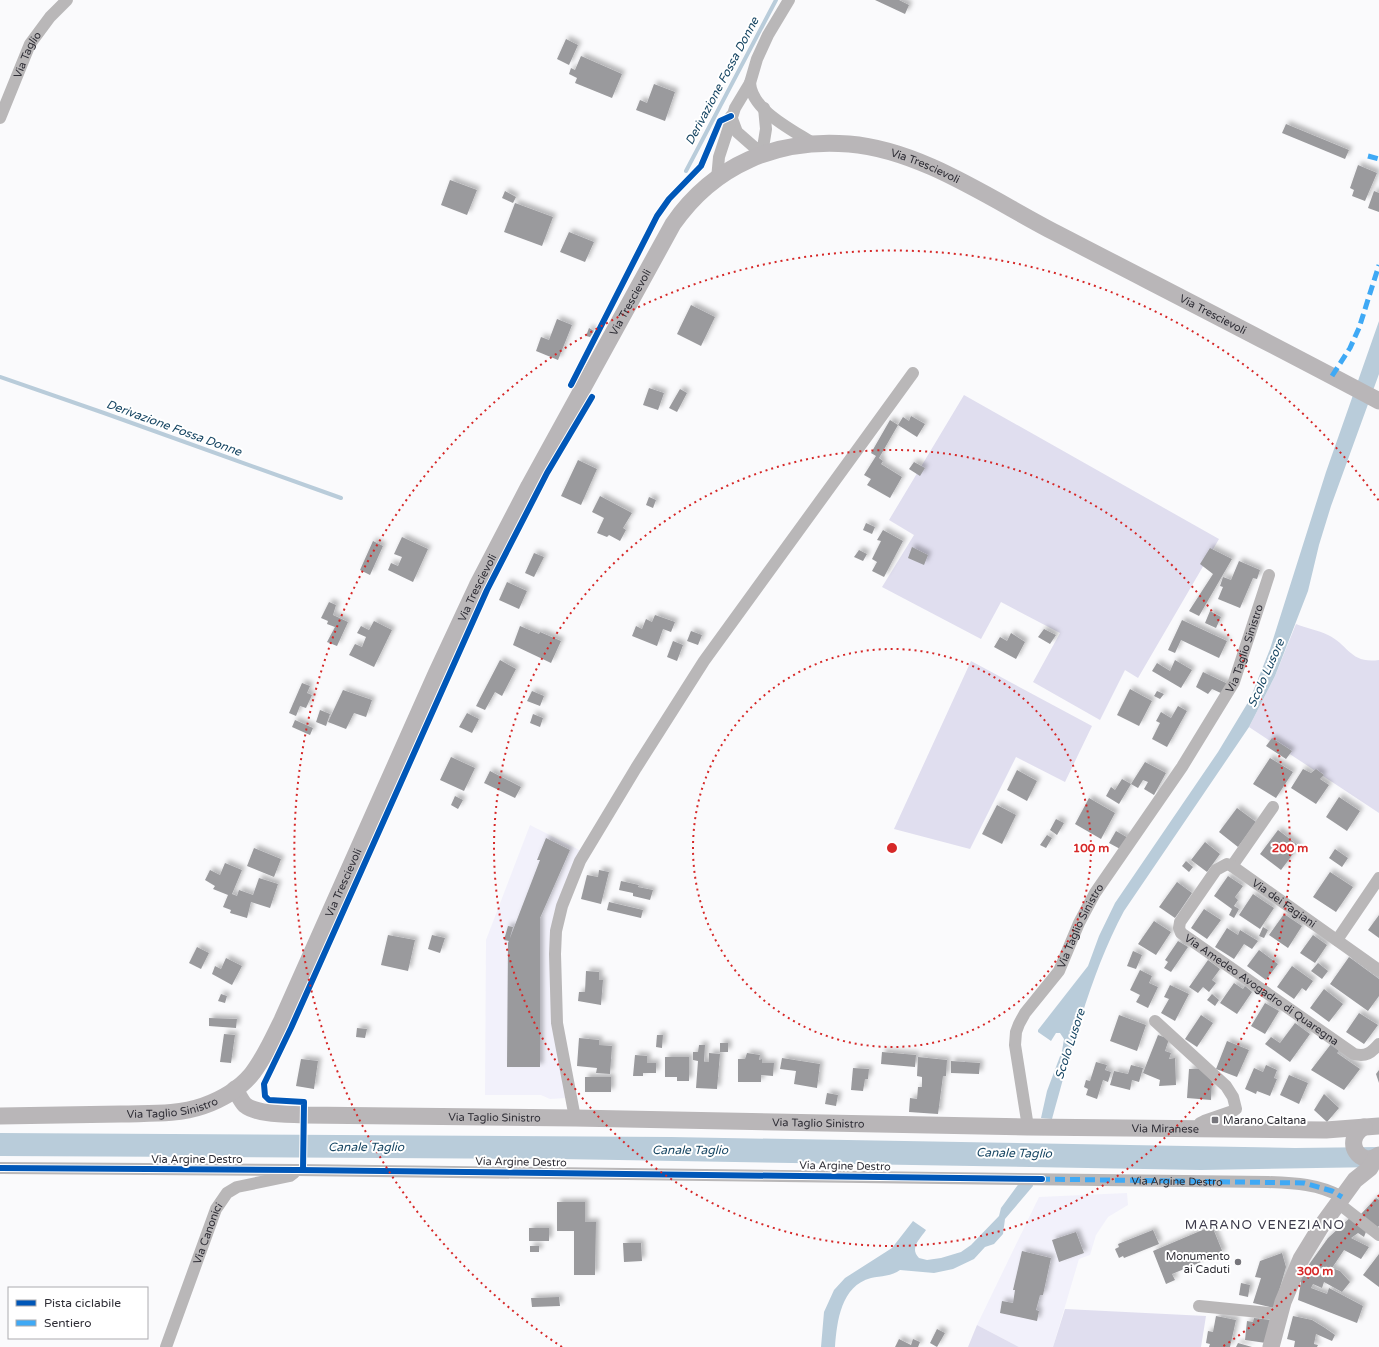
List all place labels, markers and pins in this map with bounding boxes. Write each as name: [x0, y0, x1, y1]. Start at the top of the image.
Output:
centre of rings: [885, 841, 899, 855]
place label: Marano Caltana: [1223, 1114, 1306, 1127]
marker: Marano Caltana: [1210, 1115, 1220, 1125]
place label: Monumento ai Caduti: [1166, 1250, 1230, 1276]
marker: Monumento ai Caduti: [1233, 1257, 1243, 1267]

